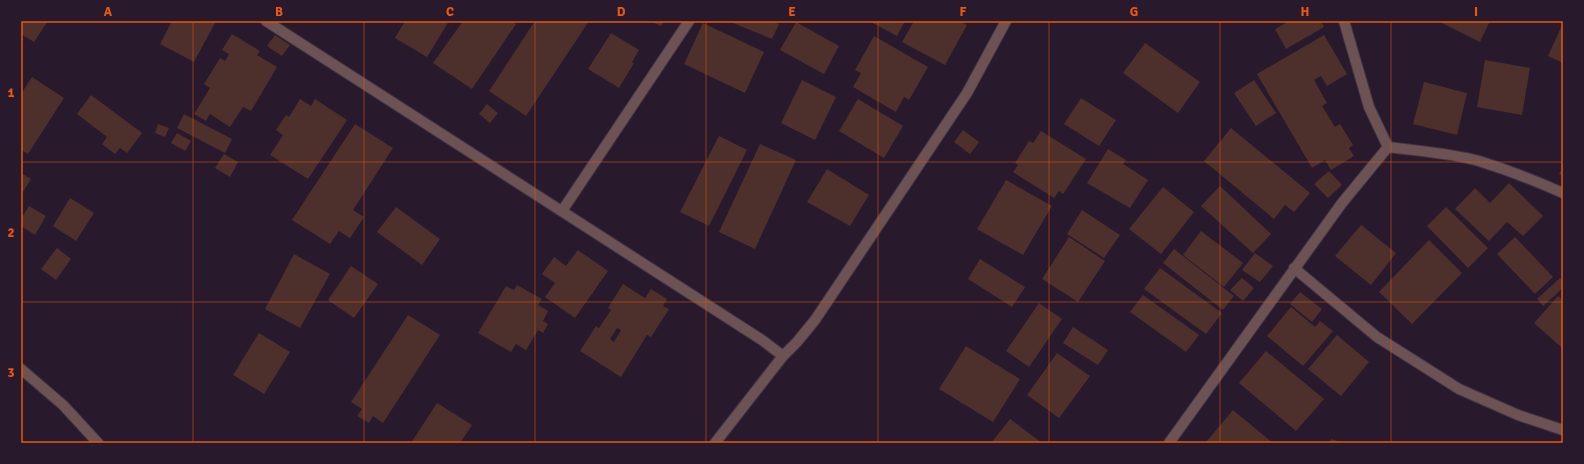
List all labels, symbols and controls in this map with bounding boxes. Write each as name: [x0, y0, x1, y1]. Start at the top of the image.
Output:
text: A: [104, 4, 113, 20]
text: B: [275, 4, 283, 20]
text: C: [446, 4, 454, 20]
text: D: [617, 4, 626, 20]
text: E: [788, 4, 796, 20]
text: F: [960, 4, 967, 20]
text: G: [1130, 4, 1138, 20]
text: H: [1301, 4, 1309, 20]
text: I: [1474, 4, 1478, 20]
text: 1: [7, 85, 15, 101]
text: 2: [7, 225, 15, 241]
text: 3: [7, 365, 15, 381]

